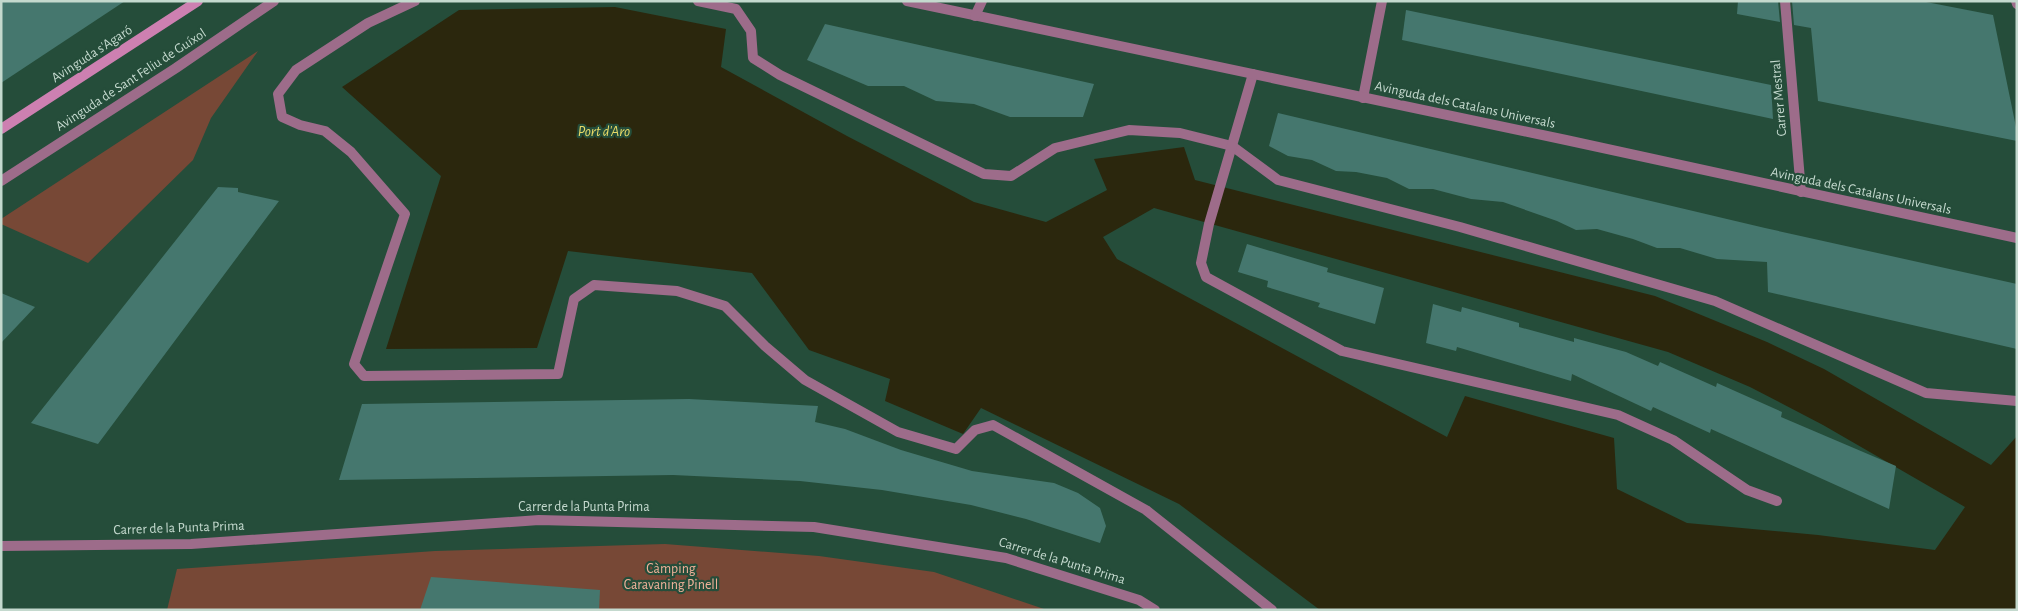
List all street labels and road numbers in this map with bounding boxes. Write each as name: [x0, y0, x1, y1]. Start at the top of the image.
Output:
street label: Avinguda s'Agaró: [49, 23, 135, 85]
street label: Avinguda de Sant Feliu de Guíxol: [53, 26, 209, 134]
street label: Carrer Mestral: [1769, 59, 1789, 137]
street label: Avinguda dels Catalans Universals: [1373, 79, 1557, 131]
street label: Avinguda dels Catalans Universals: [1769, 165, 1953, 217]
street label: Carrer de la Punta Prima: [518, 500, 650, 514]
street label: Carrer de la Punta Prima: [113, 519, 245, 537]
street label: Carrer de la Punta Prima: [997, 535, 1127, 587]

